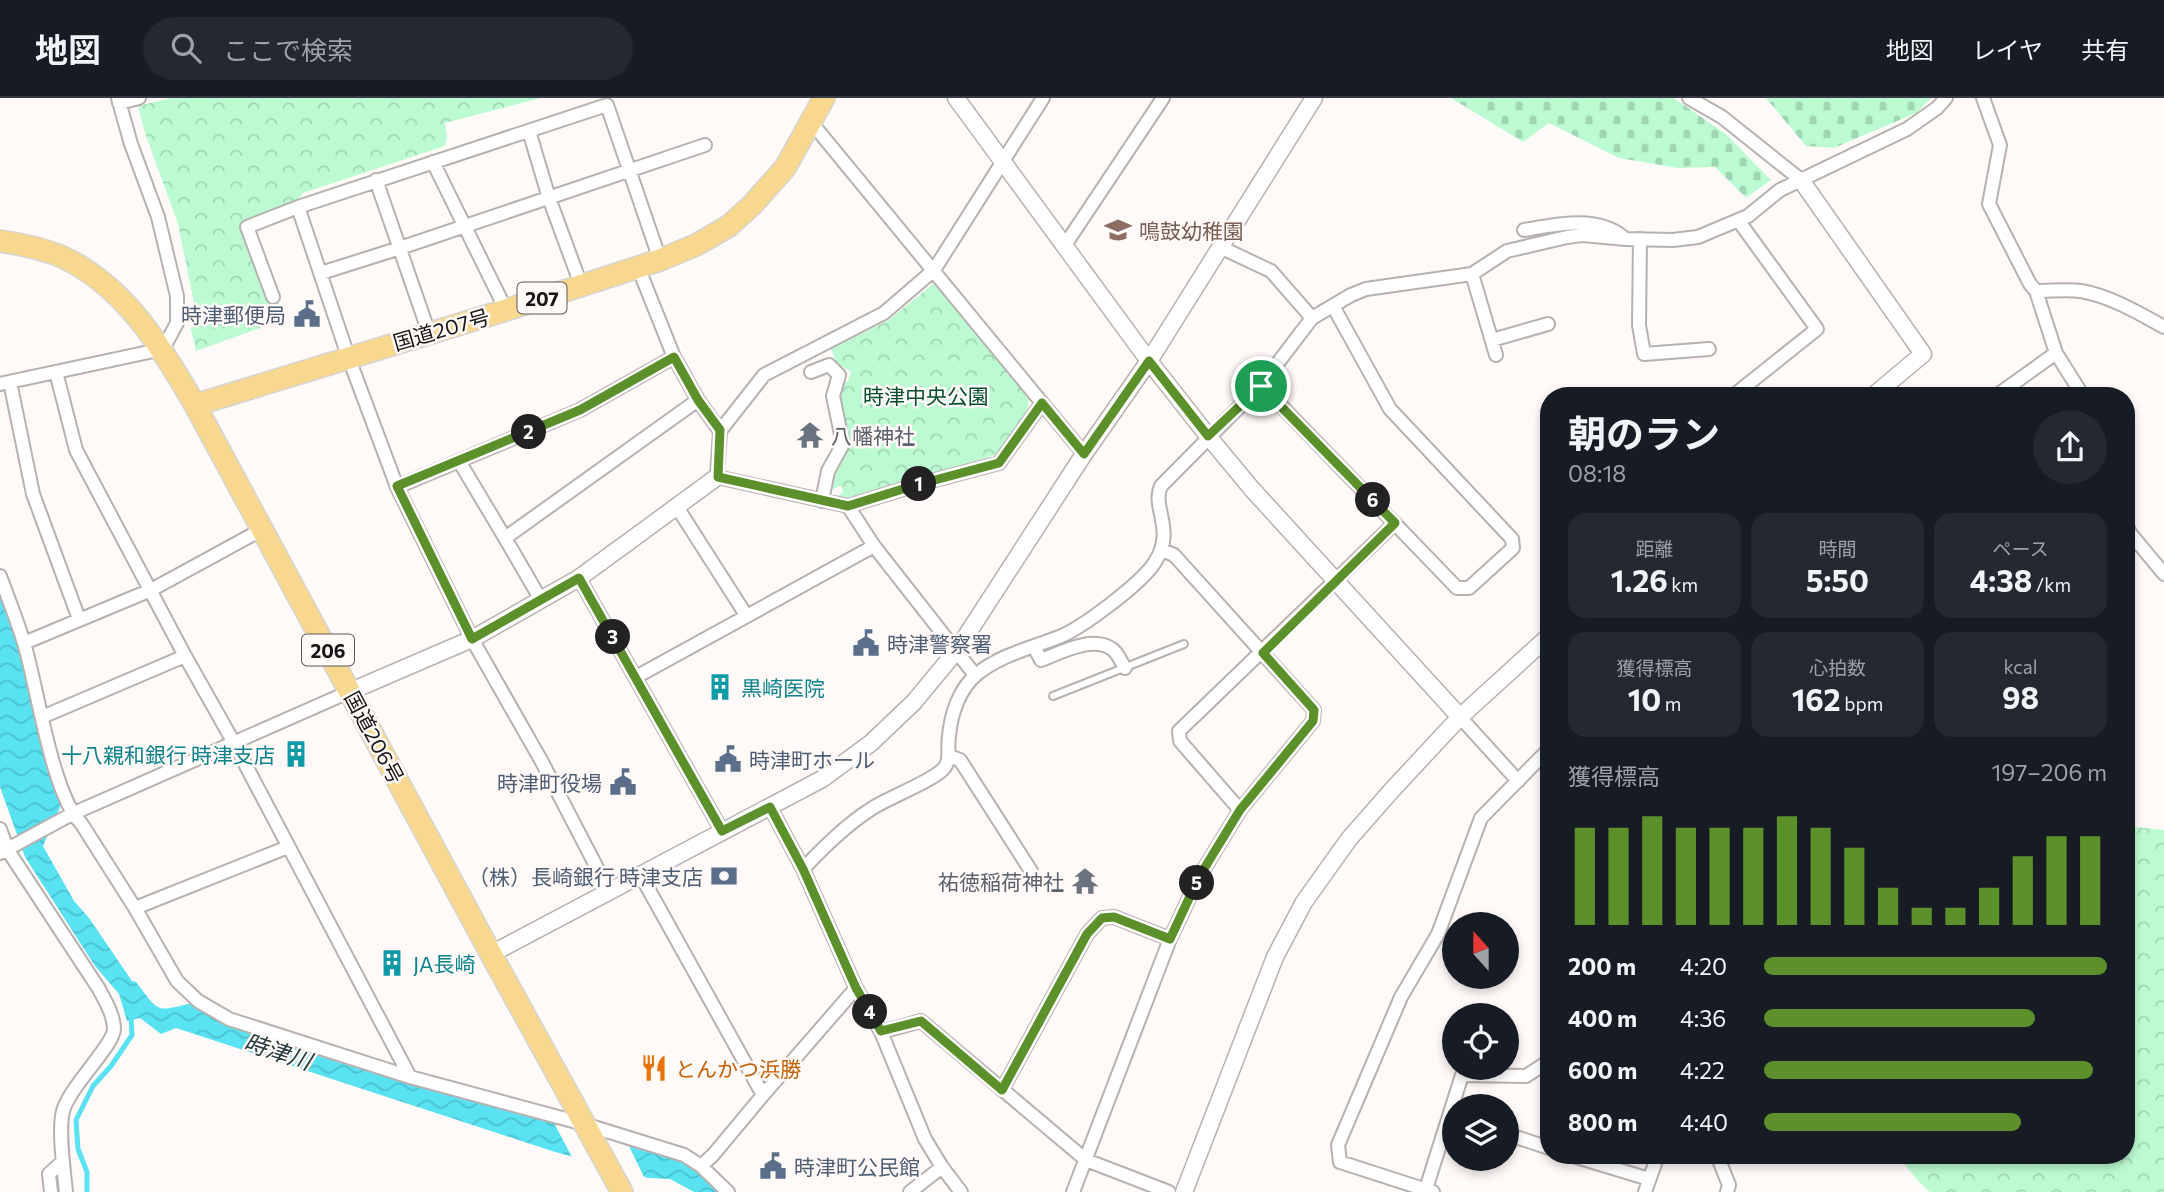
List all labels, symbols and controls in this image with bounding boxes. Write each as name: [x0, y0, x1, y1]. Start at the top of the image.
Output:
search box: [143, 17, 633, 80]
text: 地図: [35, 28, 101, 69]
icon: search: [167, 29, 205, 67]
text: ここで検索: [223, 34, 353, 65]
text: 地図: [1886, 35, 1934, 64]
text: レイヤ: [1972, 35, 2043, 64]
text: 共有: [2081, 35, 2129, 64]
school or university icon: 鳴鼓幼稚園: [1103, 215, 1133, 245]
place label: 鳴鼓幼稚園: [1139, 218, 1244, 243]
road number: 207: [518, 282, 566, 314]
public building icon: 時津郵便局: [292, 299, 322, 329]
place label: 時津郵便局: [181, 302, 286, 327]
street label: 国道207号: [390, 303, 492, 355]
pin: [1231, 356, 1291, 416]
icon: arrive: [1242, 367, 1280, 405]
park label: 時津中央公園: [863, 383, 989, 408]
text: 朝のラン: [1568, 409, 1720, 456]
button: share: [2033, 410, 2107, 484]
pin: 2: [512, 414, 546, 450]
text: 2: [523, 420, 534, 443]
temple icon: 八幡神社: [795, 420, 825, 450]
place label: 八幡神社: [831, 423, 915, 448]
text: 08:18: [1568, 459, 1626, 487]
pin: 1: [902, 466, 936, 502]
text: 1: [914, 472, 923, 495]
pin: 6: [1356, 482, 1390, 518]
text: 6: [1367, 488, 1378, 511]
text: 距離: [1635, 537, 1674, 560]
text: 時間: [1818, 537, 1857, 560]
text: ペース: [1992, 537, 2049, 560]
text: 1.26: [1611, 561, 1668, 598]
text: 5:50: [1806, 561, 1869, 598]
text: 4:38: [1970, 561, 2032, 598]
text: km: [1668, 573, 1698, 596]
text: /km: [2032, 573, 2071, 596]
pin: 3: [596, 620, 630, 654]
text: 3: [607, 625, 618, 648]
public building icon: 時津警察署: [851, 628, 881, 658]
place label: 時津警察署: [887, 631, 992, 656]
road number: 206: [302, 635, 354, 666]
text: kcal: [2003, 655, 2038, 678]
text: 獲得標高: [1616, 656, 1693, 679]
text: 心拍数: [1809, 656, 1866, 679]
building icon: 黒崎医院: [705, 672, 735, 702]
place label: 黒崎医院: [741, 675, 825, 700]
text: 98: [2002, 678, 2039, 715]
text: 10: [1628, 680, 1661, 717]
text: 162: [1792, 680, 1841, 717]
street label: 国道206号: [340, 687, 410, 787]
text: m: [1661, 692, 1681, 715]
text: bpm: [1841, 692, 1883, 715]
building icon: 十八親和銀行 時津支店: [281, 739, 311, 769]
place label: 十八親和銀行 時津支店: [61, 742, 275, 767]
public building icon: 時津町ホール: [713, 744, 743, 774]
place label: 時津町ホール: [749, 747, 875, 772]
text: 197–206 m: [1991, 758, 2107, 786]
text: 獲得標高: [1568, 762, 1660, 790]
public building icon: 時津町役場: [608, 767, 638, 797]
place label: 時津町役場: [497, 770, 602, 795]
bank icon: （株）長崎銀行 時津支店: [709, 861, 739, 891]
place label: （株）長崎銀行 時津支店: [468, 864, 703, 889]
temple icon: 祐徳稲荷神社: [1070, 866, 1100, 896]
pin: 5: [1180, 866, 1214, 900]
place label: 祐徳稲荷神社: [938, 869, 1064, 894]
text: 5: [1191, 871, 1202, 894]
north arrow: [1442, 912, 1519, 989]
map controls: [1442, 912, 1519, 1171]
building icon: JA長崎: [377, 948, 407, 978]
place label: JA長崎: [413, 951, 476, 976]
text: 200 m: [1568, 952, 1636, 980]
text: 4:20: [1680, 952, 1727, 980]
pin: 4: [852, 995, 888, 1030]
text: 4: [864, 1000, 875, 1023]
button: locate: [1442, 1003, 1519, 1080]
text: 400 m: [1568, 1004, 1637, 1032]
text: 4:36: [1680, 1004, 1726, 1032]
water label: 時津川: [241, 1027, 318, 1076]
restaurant icon: とんかつ浜勝: [639, 1053, 669, 1083]
place label: とんかつ浜勝: [675, 1056, 801, 1081]
text: 600 m: [1568, 1056, 1637, 1084]
text: 4:22: [1680, 1056, 1725, 1084]
button: layers: [1442, 1094, 1519, 1171]
text: 800 m: [1568, 1108, 1637, 1136]
text: 4:40: [1680, 1108, 1728, 1136]
public building icon: 時津町公民館: [758, 1151, 788, 1181]
place label: 時津町公民館: [794, 1154, 920, 1179]

